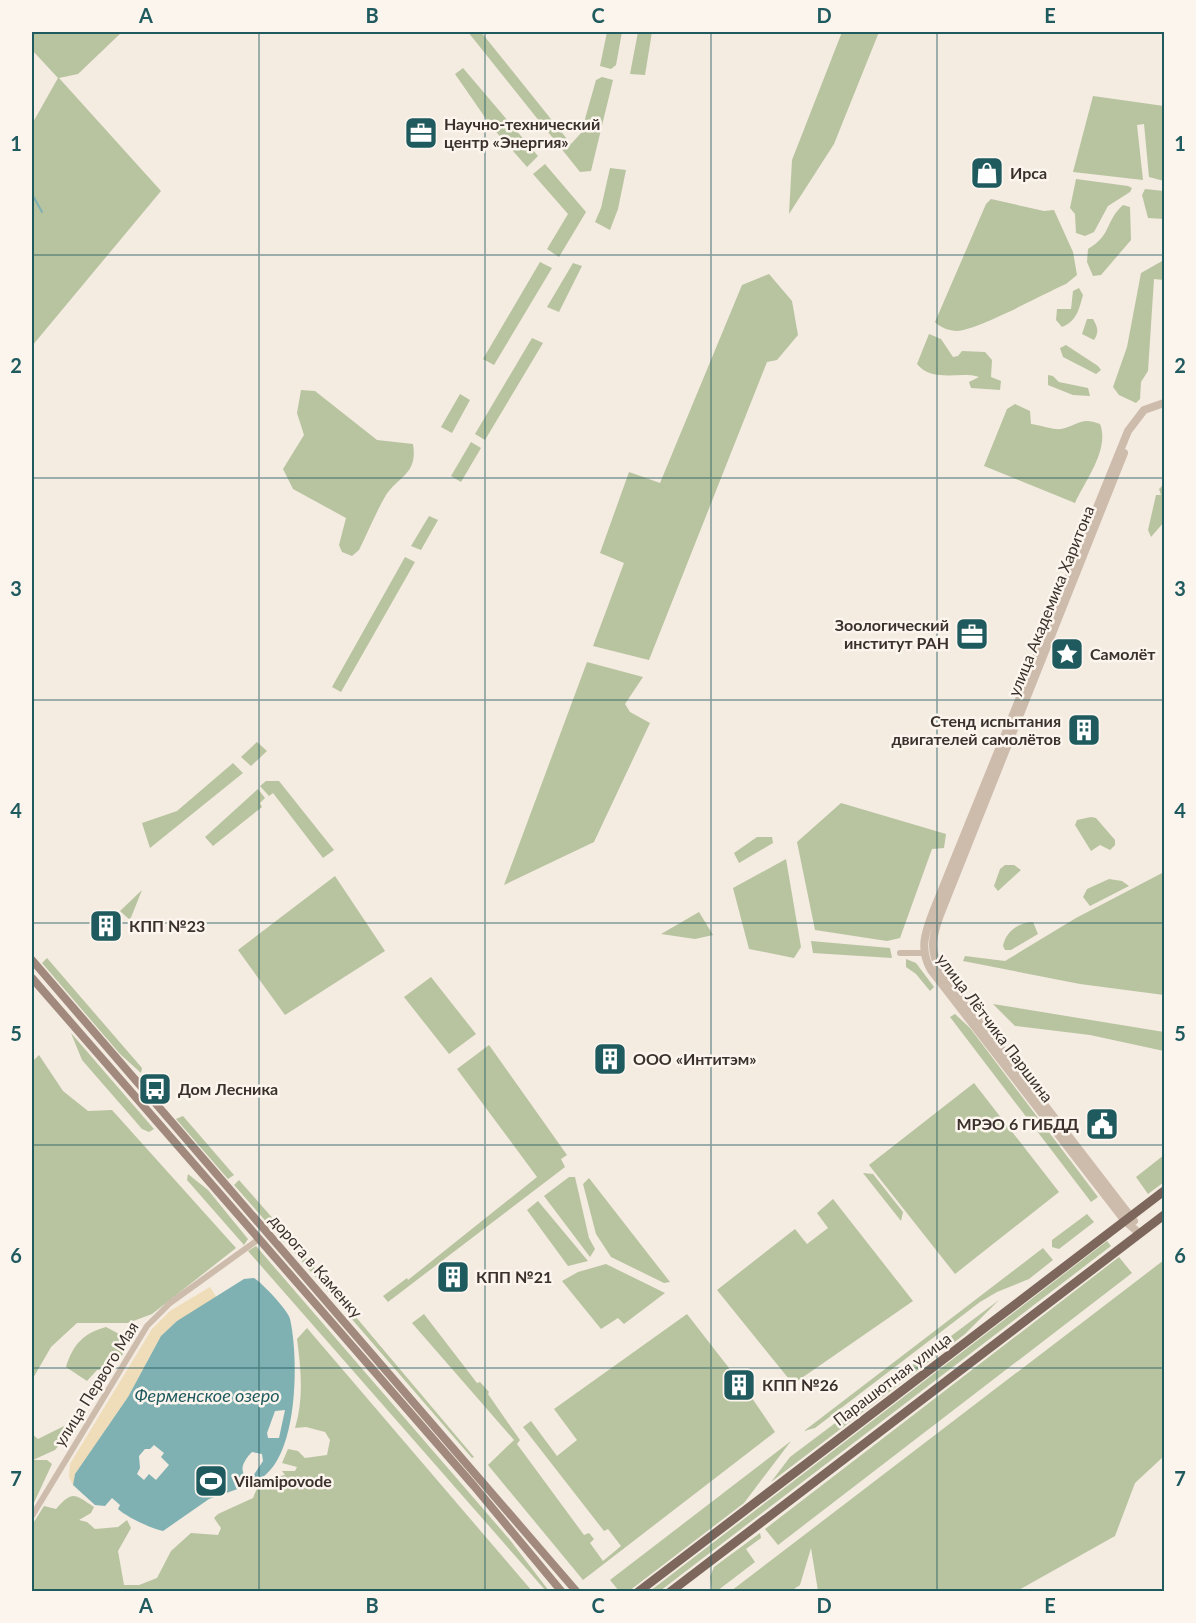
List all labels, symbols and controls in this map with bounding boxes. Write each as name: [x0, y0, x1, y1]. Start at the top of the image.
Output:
text: A: [138, 3, 153, 27]
text: B: [365, 3, 379, 27]
text: C: [591, 3, 605, 27]
text: D: [816, 3, 832, 27]
text: E: [1044, 3, 1056, 27]
place label: Научно-технический центр «Энергия»: [444, 114, 600, 151]
office icon: Научно-технический центр «Энергия»: [403, 115, 439, 151]
text: 1: [10, 131, 22, 155]
text: 1: [1174, 131, 1186, 155]
shop icon: Ирса: [969, 155, 1005, 191]
place label: Ирса: [1010, 163, 1047, 182]
text: 2: [10, 353, 22, 377]
text: 2: [1174, 353, 1186, 377]
street label: улица Академика Харитона: [1004, 503, 1098, 699]
text: 3: [10, 576, 22, 600]
text: 3: [1174, 576, 1186, 600]
place label: Зоологический институт РАН: [835, 615, 949, 652]
office icon: Зоологический институт РАН: [954, 616, 990, 652]
place icon: Самолёт: [1049, 636, 1085, 672]
place label: Самолёт: [1090, 644, 1156, 663]
place label: Стенд испытания двигателей самолётов: [891, 711, 1061, 748]
building icon: Стенд испытания двигателей самолётов: [1066, 712, 1102, 748]
text: 4: [10, 798, 22, 822]
text: 4: [1174, 798, 1186, 822]
building icon: КПП №23: [88, 908, 124, 944]
place label: КПП №23: [129, 916, 205, 935]
street label: улица Лётчика Паршина: [933, 950, 1057, 1106]
text: 5: [10, 1021, 22, 1045]
text: 5: [1174, 1021, 1186, 1045]
building icon: ООО «Интитэм»: [592, 1041, 628, 1077]
place label: ООО «Интитэм»: [633, 1049, 757, 1068]
bus stop icon: Дом Лесника: [137, 1071, 173, 1107]
place label: Дом Лесника: [178, 1079, 278, 1098]
public building icon: МРЭО 6 ГИБДД: [1084, 1106, 1120, 1142]
place label: МРЭО 6 ГИБДД: [956, 1114, 1079, 1133]
street label: дорога в Каменку: [266, 1210, 367, 1322]
text: 6: [10, 1243, 22, 1267]
text: 6: [1174, 1243, 1186, 1267]
building icon: КПП №21: [435, 1259, 471, 1295]
place label: КПП №21: [476, 1267, 552, 1286]
street label: улица Первого Мая: [49, 1318, 142, 1450]
street label: Парашютная улица: [829, 1328, 954, 1429]
building icon: КПП №26: [721, 1367, 757, 1403]
place label: КПП №26: [762, 1375, 838, 1394]
water label: Ферменское озеро: [134, 1384, 280, 1406]
sports icon: Vilamipovode: [193, 1463, 229, 1499]
text: 7: [10, 1466, 22, 1490]
text: 7: [1174, 1466, 1186, 1490]
place label: Vilamipovode: [233, 1471, 332, 1490]
text: A: [138, 1593, 153, 1617]
text: B: [365, 1593, 379, 1617]
text: C: [591, 1593, 605, 1617]
text: D: [816, 1593, 832, 1617]
text: E: [1044, 1593, 1056, 1617]

